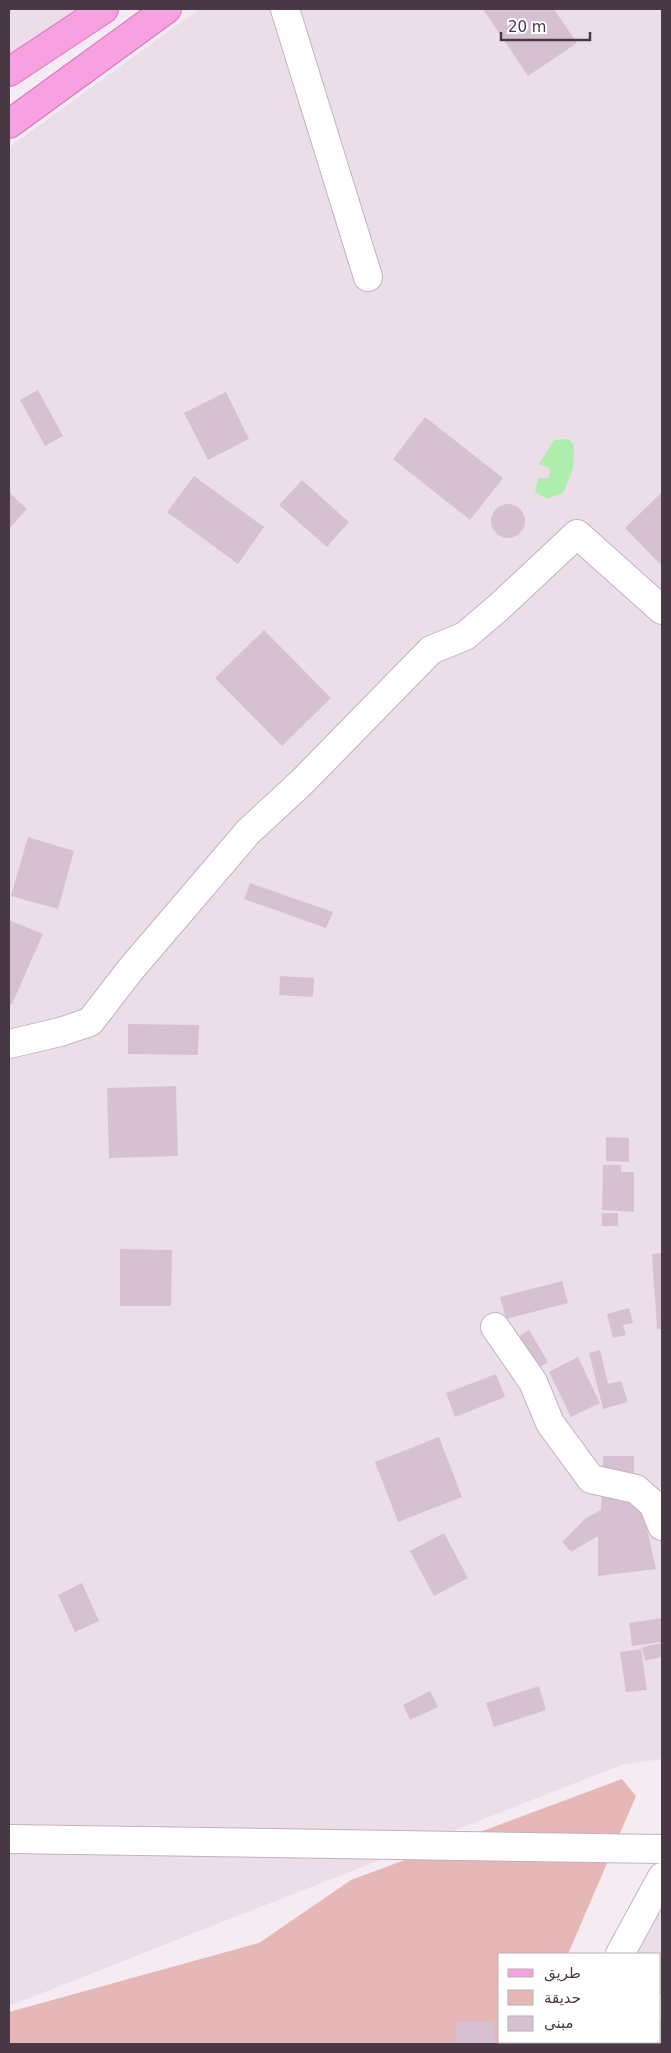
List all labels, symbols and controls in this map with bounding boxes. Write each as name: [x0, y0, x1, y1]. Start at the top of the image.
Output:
scale bar: [501, 10, 590, 42]
text: 20 m: [508, 18, 546, 36]
legend: [498, 1953, 661, 2043]
text: طريق: [544, 1964, 581, 1982]
text: حديقة: [544, 1989, 581, 2007]
text: مبنى: [544, 2014, 574, 2032]

